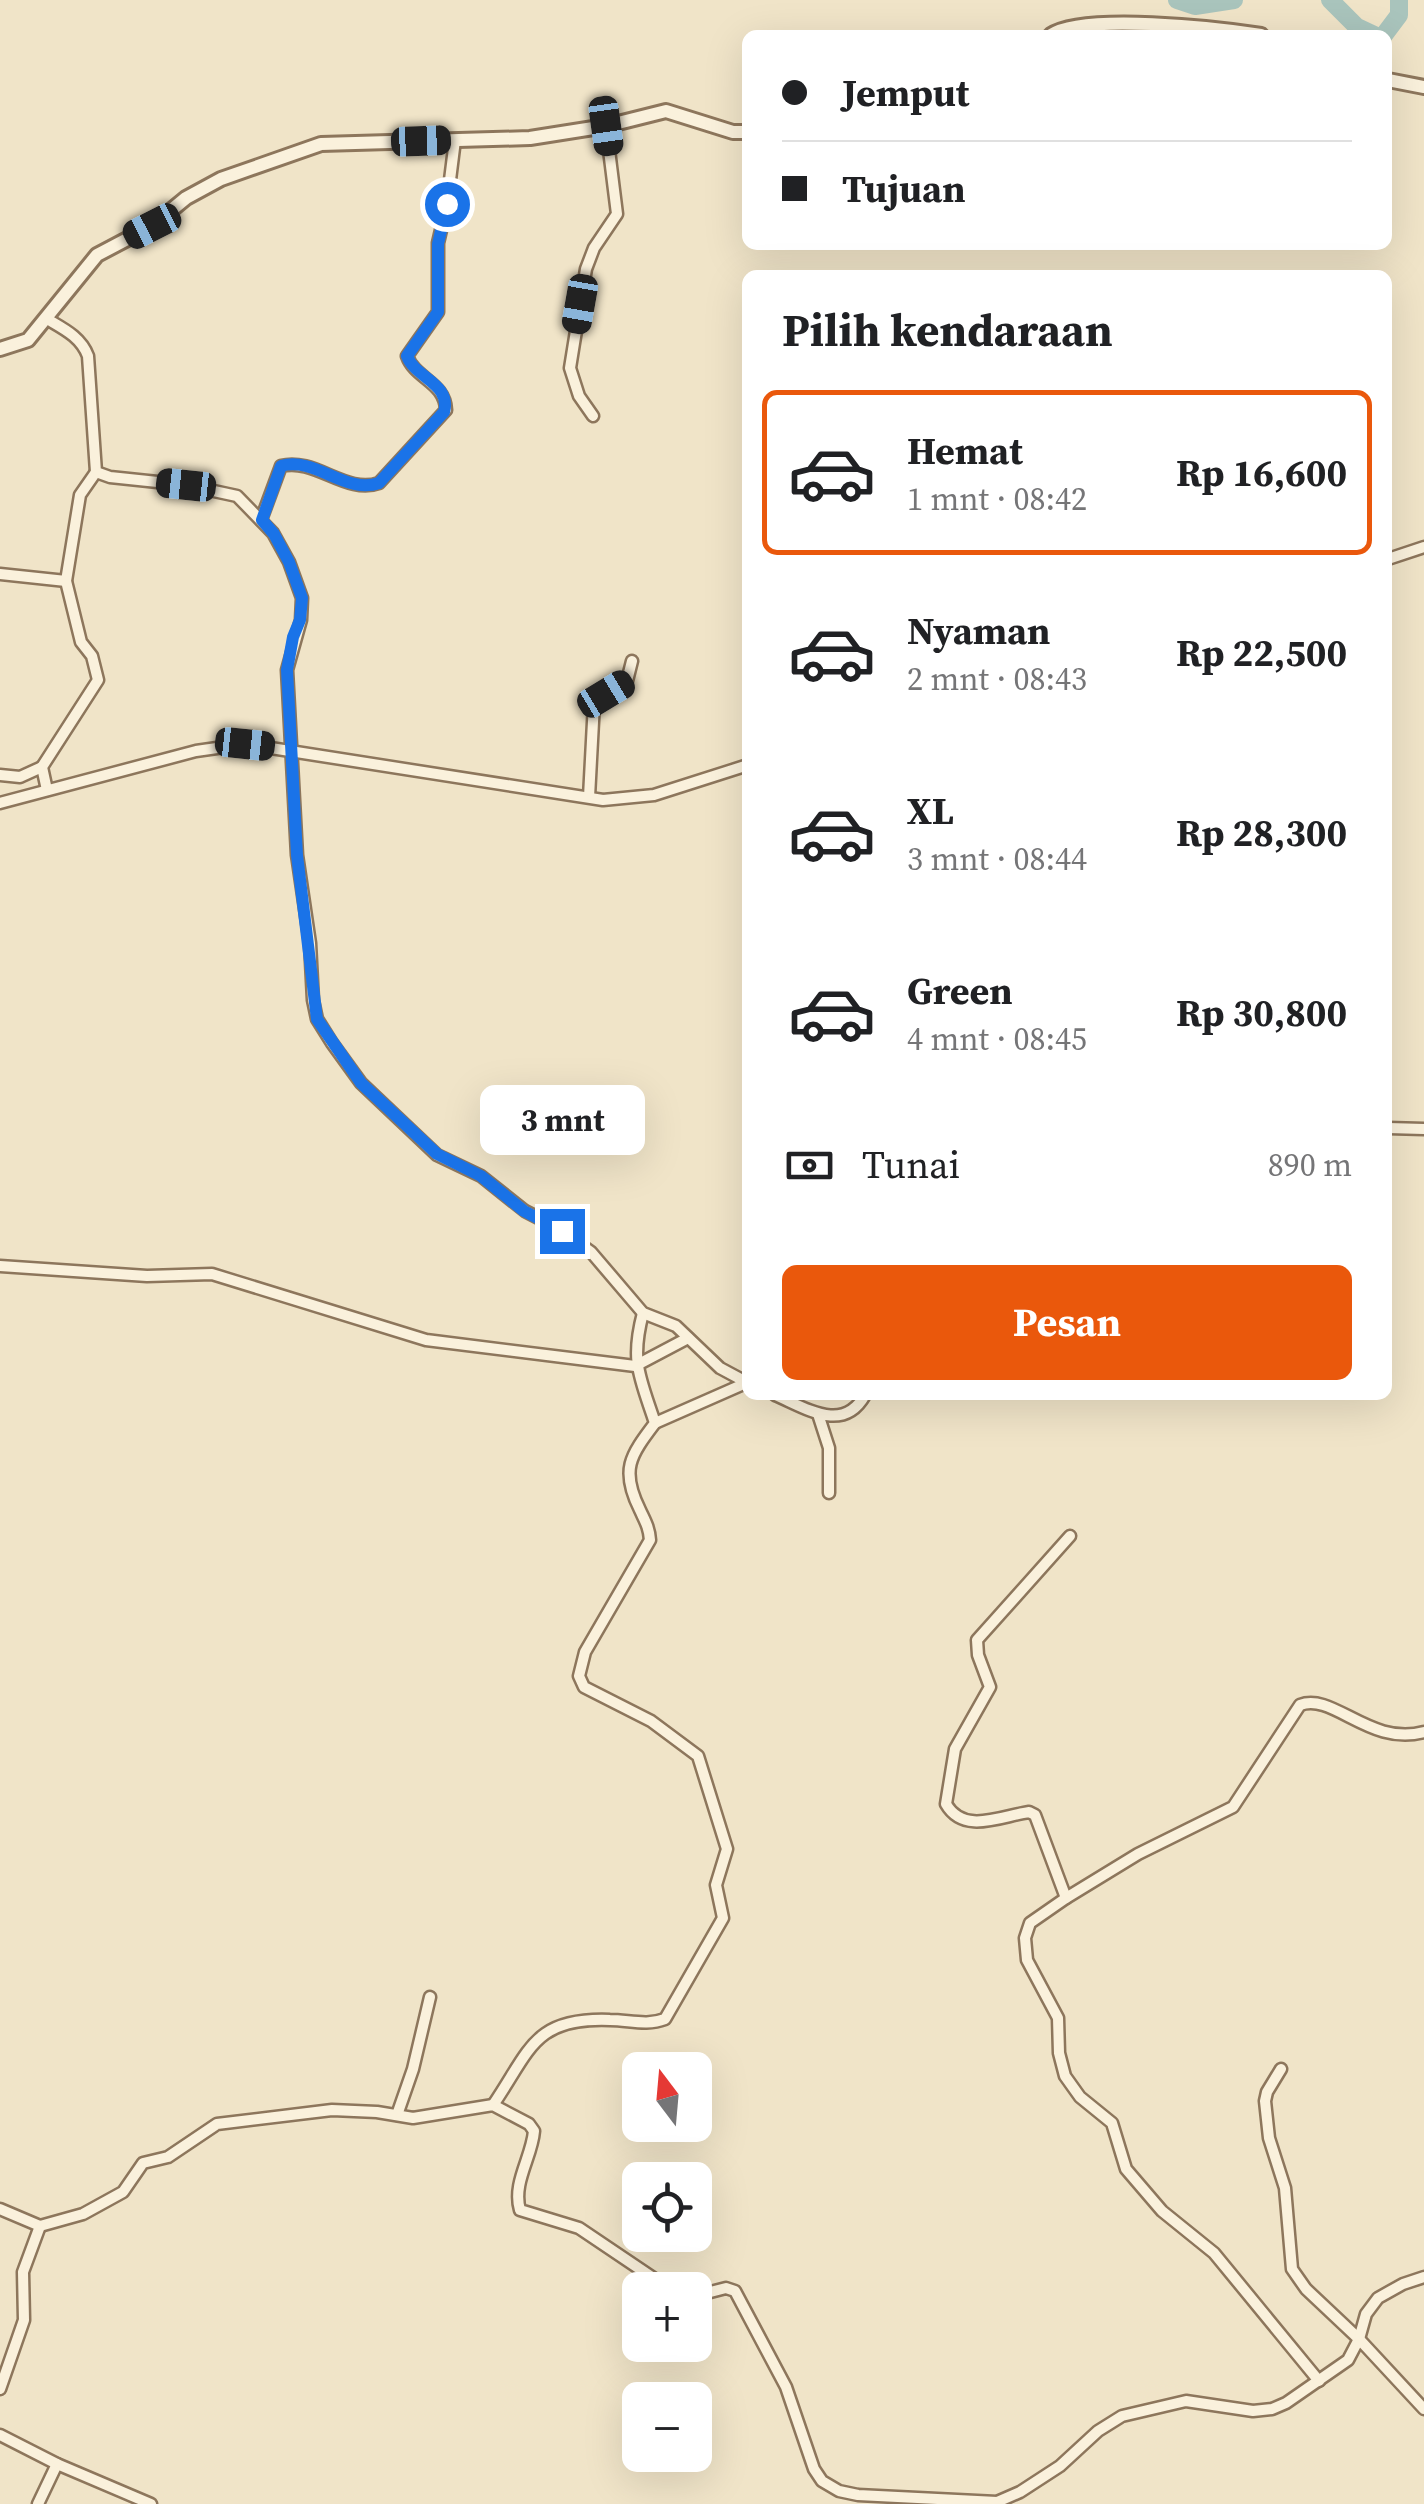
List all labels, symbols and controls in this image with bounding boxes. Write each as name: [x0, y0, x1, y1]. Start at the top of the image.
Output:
text: Jemput: [842, 67, 969, 119]
car: [587, 94, 625, 158]
car: [390, 125, 452, 157]
text: Tujuan: [842, 163, 966, 215]
route start: [425, 182, 470, 227]
car: [118, 199, 186, 253]
car: [560, 272, 600, 336]
text: Pilih kendaraan: [782, 299, 1113, 361]
text: Hemat: [907, 425, 1023, 477]
icon: car: [787, 428, 877, 518]
text: Rp 16,600: [1176, 447, 1347, 499]
car: [155, 467, 217, 503]
text: 1 mnt · 08:42: [907, 477, 1087, 521]
text: Nyaman: [907, 605, 1051, 657]
icon: car: [787, 608, 877, 698]
text: Rp 22,500: [1176, 627, 1347, 679]
text: 2 mnt · 08:43: [907, 657, 1087, 701]
car: [573, 666, 639, 722]
car: [214, 726, 276, 762]
text: XL: [907, 785, 954, 837]
icon: car: [787, 788, 877, 878]
text: Rp 28,300: [1176, 807, 1347, 859]
text: 3 mnt · 08:44: [907, 837, 1087, 881]
text: Green: [907, 965, 1013, 1017]
icon: car: [787, 968, 877, 1058]
text: Rp 30,800: [1176, 987, 1347, 1039]
text: 4 mnt · 08:45: [907, 1017, 1087, 1061]
callout: 3 mnt: [480, 1086, 644, 1156]
text: 3 mnt: [520, 1098, 605, 1142]
icon: cash: [782, 1138, 837, 1193]
text: Tunai: [862, 1139, 960, 1191]
text: 890 m: [1268, 1143, 1352, 1187]
route end: [540, 1209, 585, 1254]
button: Pesan: [782, 1265, 1352, 1380]
north arrow: [622, 2052, 712, 2142]
map controls: [622, 2052, 712, 2472]
button: locate: [622, 2162, 712, 2252]
button: +: [622, 2272, 712, 2362]
button: −: [622, 2382, 712, 2472]

